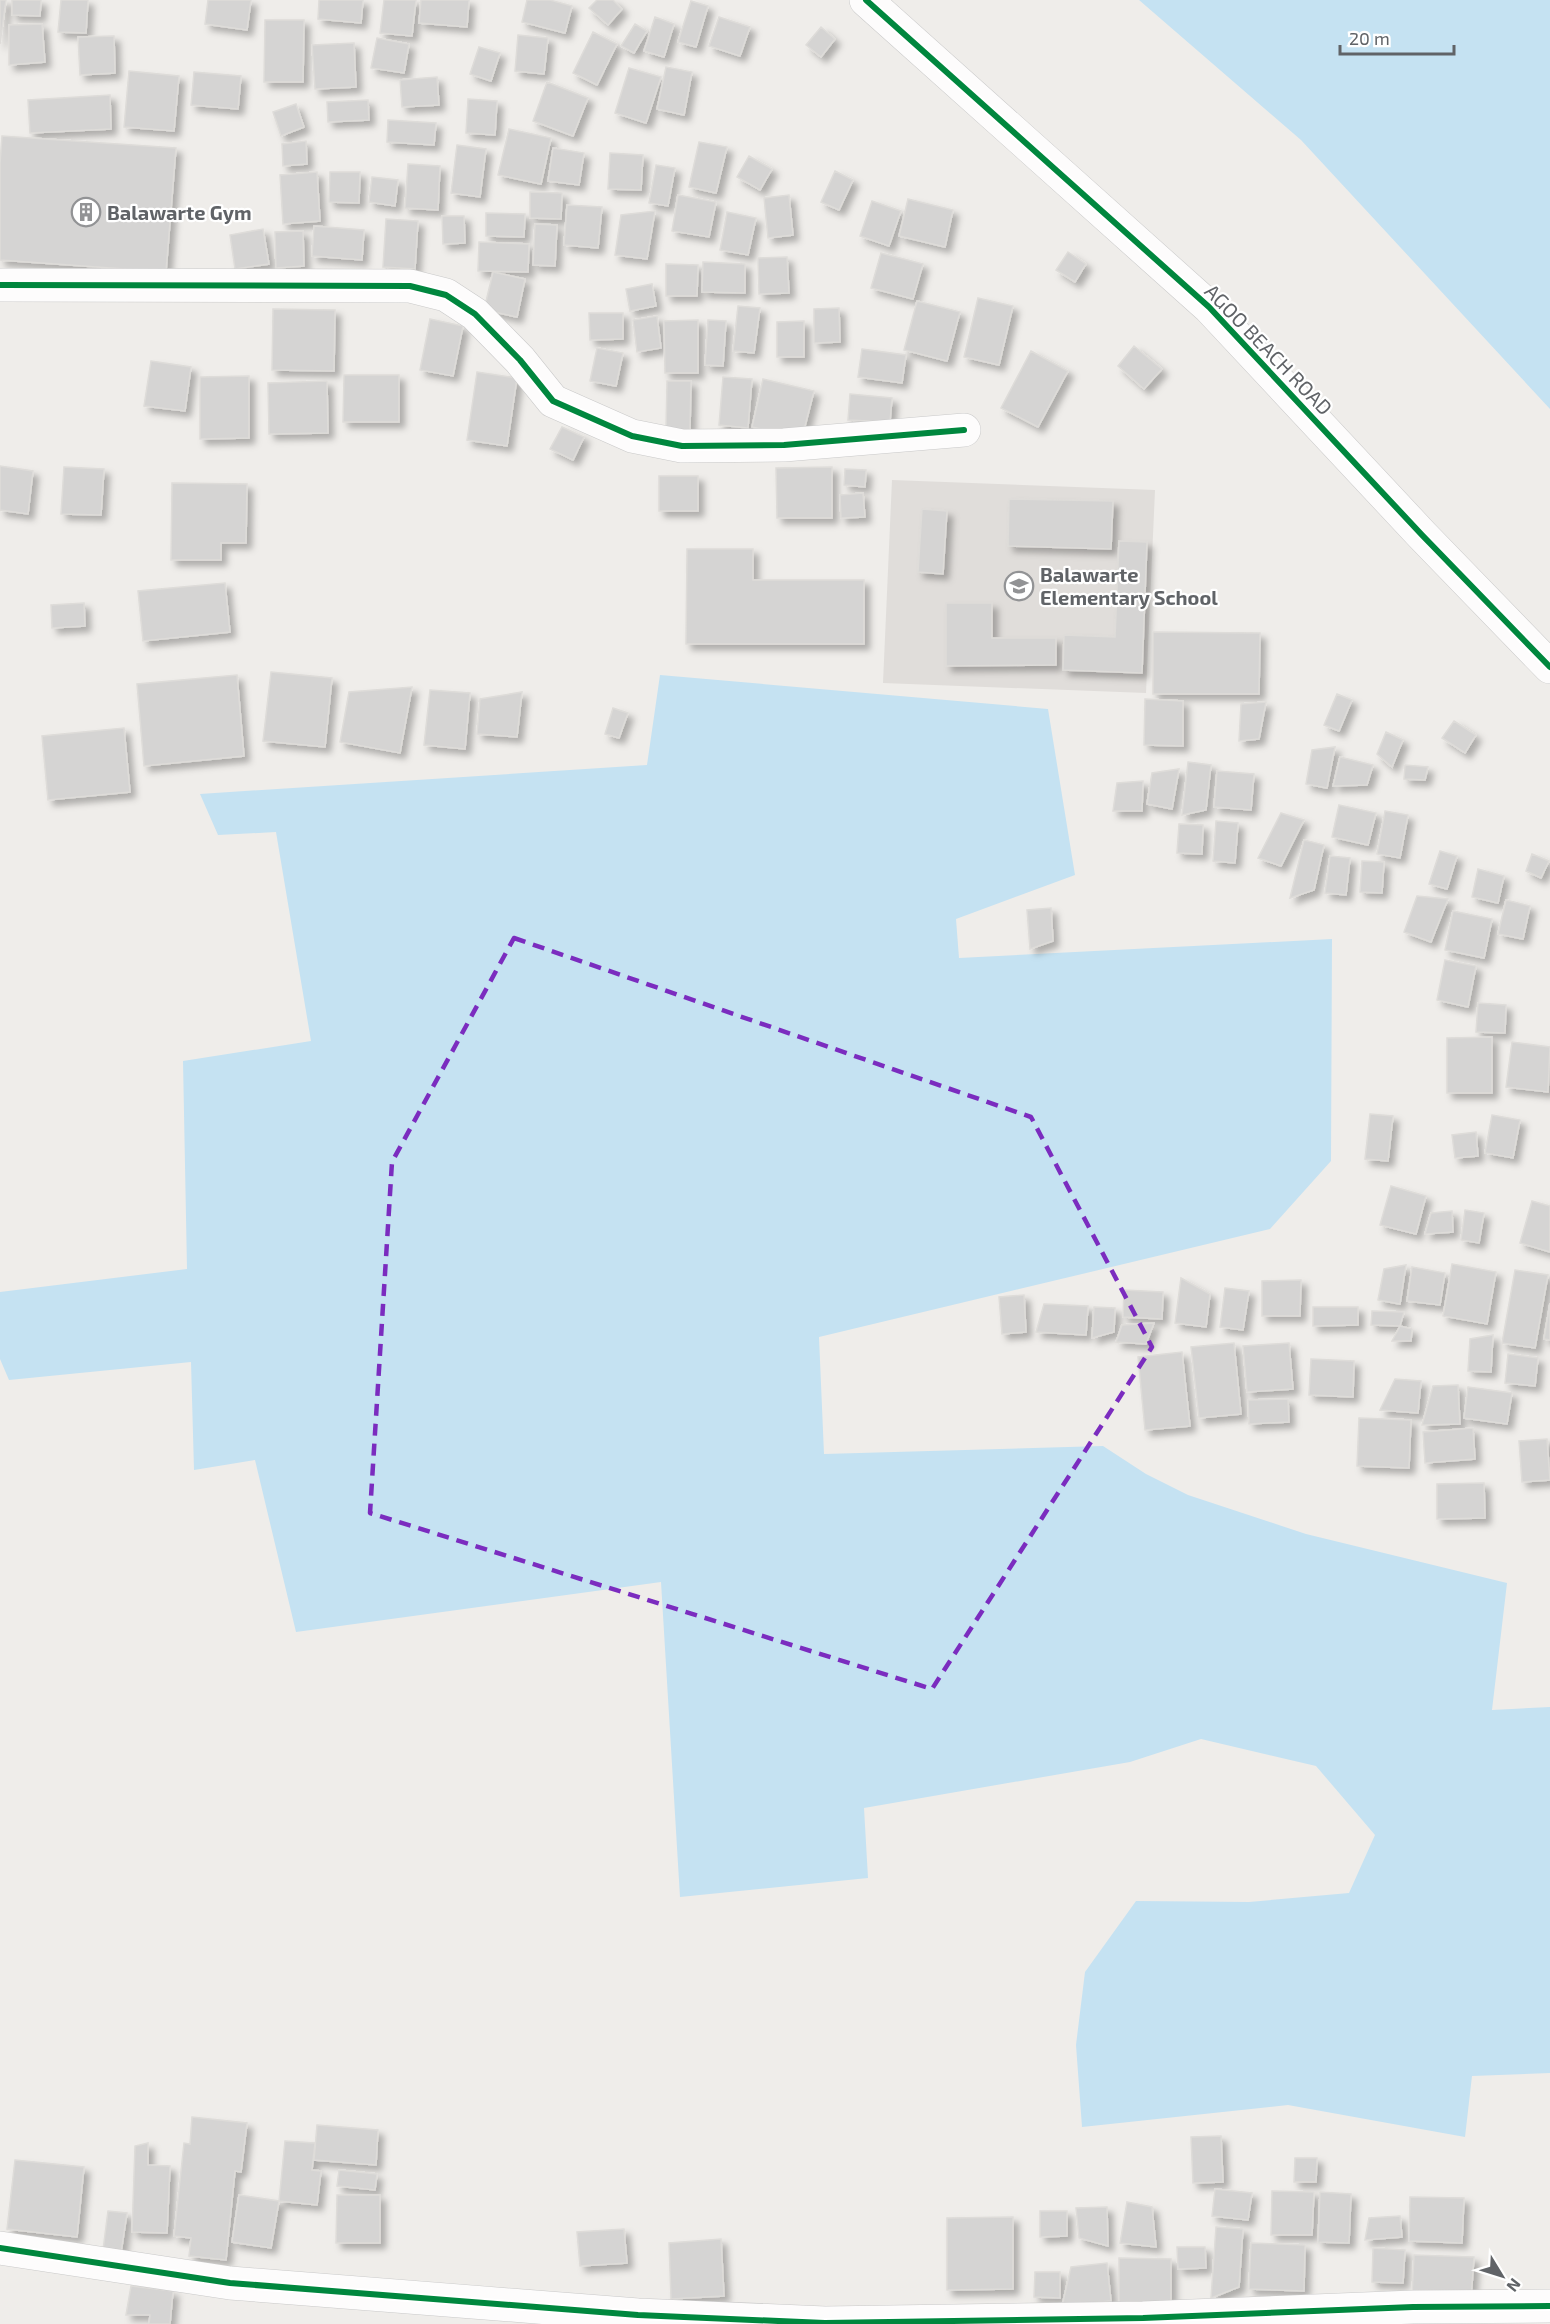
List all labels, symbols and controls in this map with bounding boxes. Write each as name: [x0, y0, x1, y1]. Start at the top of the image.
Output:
scale bar: [1340, 18, 1454, 56]
text: 20 m: [1349, 27, 1390, 49]
building icon: Balawarte Gym: [70, 196, 102, 228]
place label: Balawarte Gym: [107, 200, 252, 225]
street label: AGOO BEACH ROAD: [1200, 279, 1338, 419]
place label: Balawarte Elementary School: [1040, 562, 1218, 610]
school or university icon: Balawarte Elementary School: [1003, 570, 1035, 602]
north arrow: [1472, 2246, 1532, 2306]
text: N: [1503, 2275, 1525, 2296]

